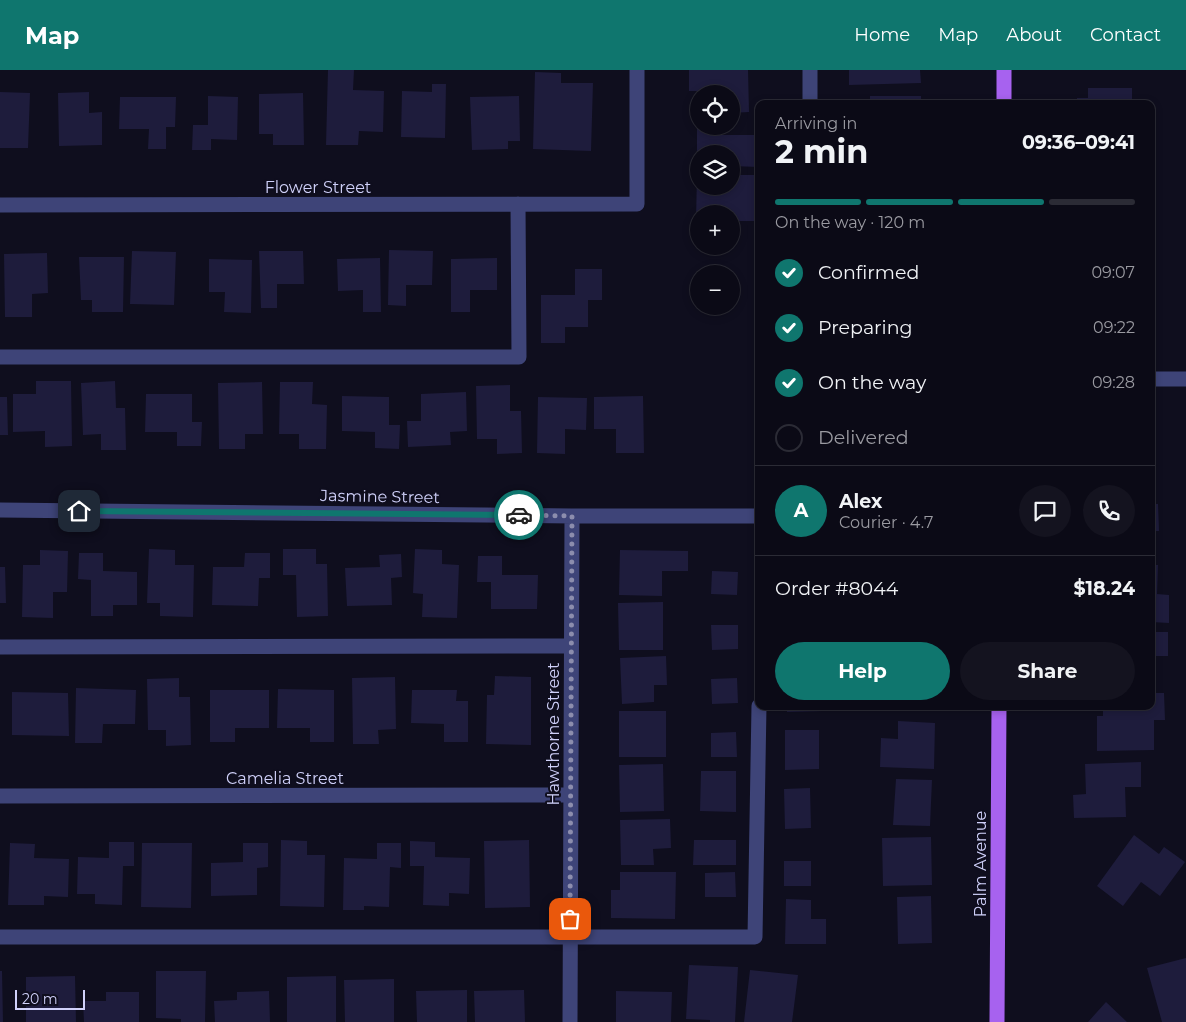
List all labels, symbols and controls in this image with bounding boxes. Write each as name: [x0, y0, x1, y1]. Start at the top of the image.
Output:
text: Map: [25, 21, 79, 50]
text: Home: [854, 24, 910, 46]
text: Map: [938, 24, 978, 46]
text: About: [1006, 24, 1062, 46]
text: Contact: [1090, 24, 1161, 46]
map controls: [690, 85, 740, 315]
button: locate: [690, 85, 740, 135]
text: Arriving in: [775, 114, 857, 133]
text: 09:36–09:41: [1022, 131, 1135, 154]
text: 2 min: [775, 132, 868, 171]
button: layers: [690, 145, 740, 195]
street label: Flower Street: [265, 178, 372, 197]
button: +: [690, 205, 740, 255]
text: On the way · 120 m: [775, 213, 925, 232]
icon: check: [775, 259, 803, 287]
text: Confirmed: [818, 261, 919, 284]
text: 09:07: [1091, 263, 1135, 282]
button: −: [690, 265, 740, 315]
icon: check: [775, 314, 803, 342]
text: Preparing: [818, 316, 913, 339]
text: 09:22: [1093, 318, 1135, 337]
icon: check: [775, 369, 803, 397]
text: On the way: [818, 371, 926, 394]
text: 09:28: [1092, 373, 1135, 392]
text: Delivered: [818, 426, 909, 449]
button: chat: [1019, 485, 1071, 537]
button: phone: [1083, 485, 1135, 537]
street label: Jasmine Street: [319, 486, 440, 507]
pin: [58, 490, 100, 532]
courier: [494, 490, 544, 540]
text: Alex: [839, 490, 882, 513]
icon: home: [65, 497, 93, 525]
text: A: [794, 499, 808, 522]
icon: car: [505, 501, 533, 529]
text: Courier · 4.7: [839, 513, 933, 532]
text: Order #8044: [775, 577, 898, 600]
text: $18.24: [1074, 577, 1135, 600]
button: Help: [775, 642, 950, 700]
button: Share: [960, 642, 1135, 700]
street label: Hawthorne Street: [544, 662, 563, 806]
street label: Camelia Street: [226, 769, 344, 788]
street label: Palm Avenue: [971, 811, 990, 917]
pin: [549, 898, 591, 940]
icon: bag: [556, 905, 584, 933]
scale bar: [15, 987, 85, 1010]
text: 20 m: [22, 990, 58, 1008]

